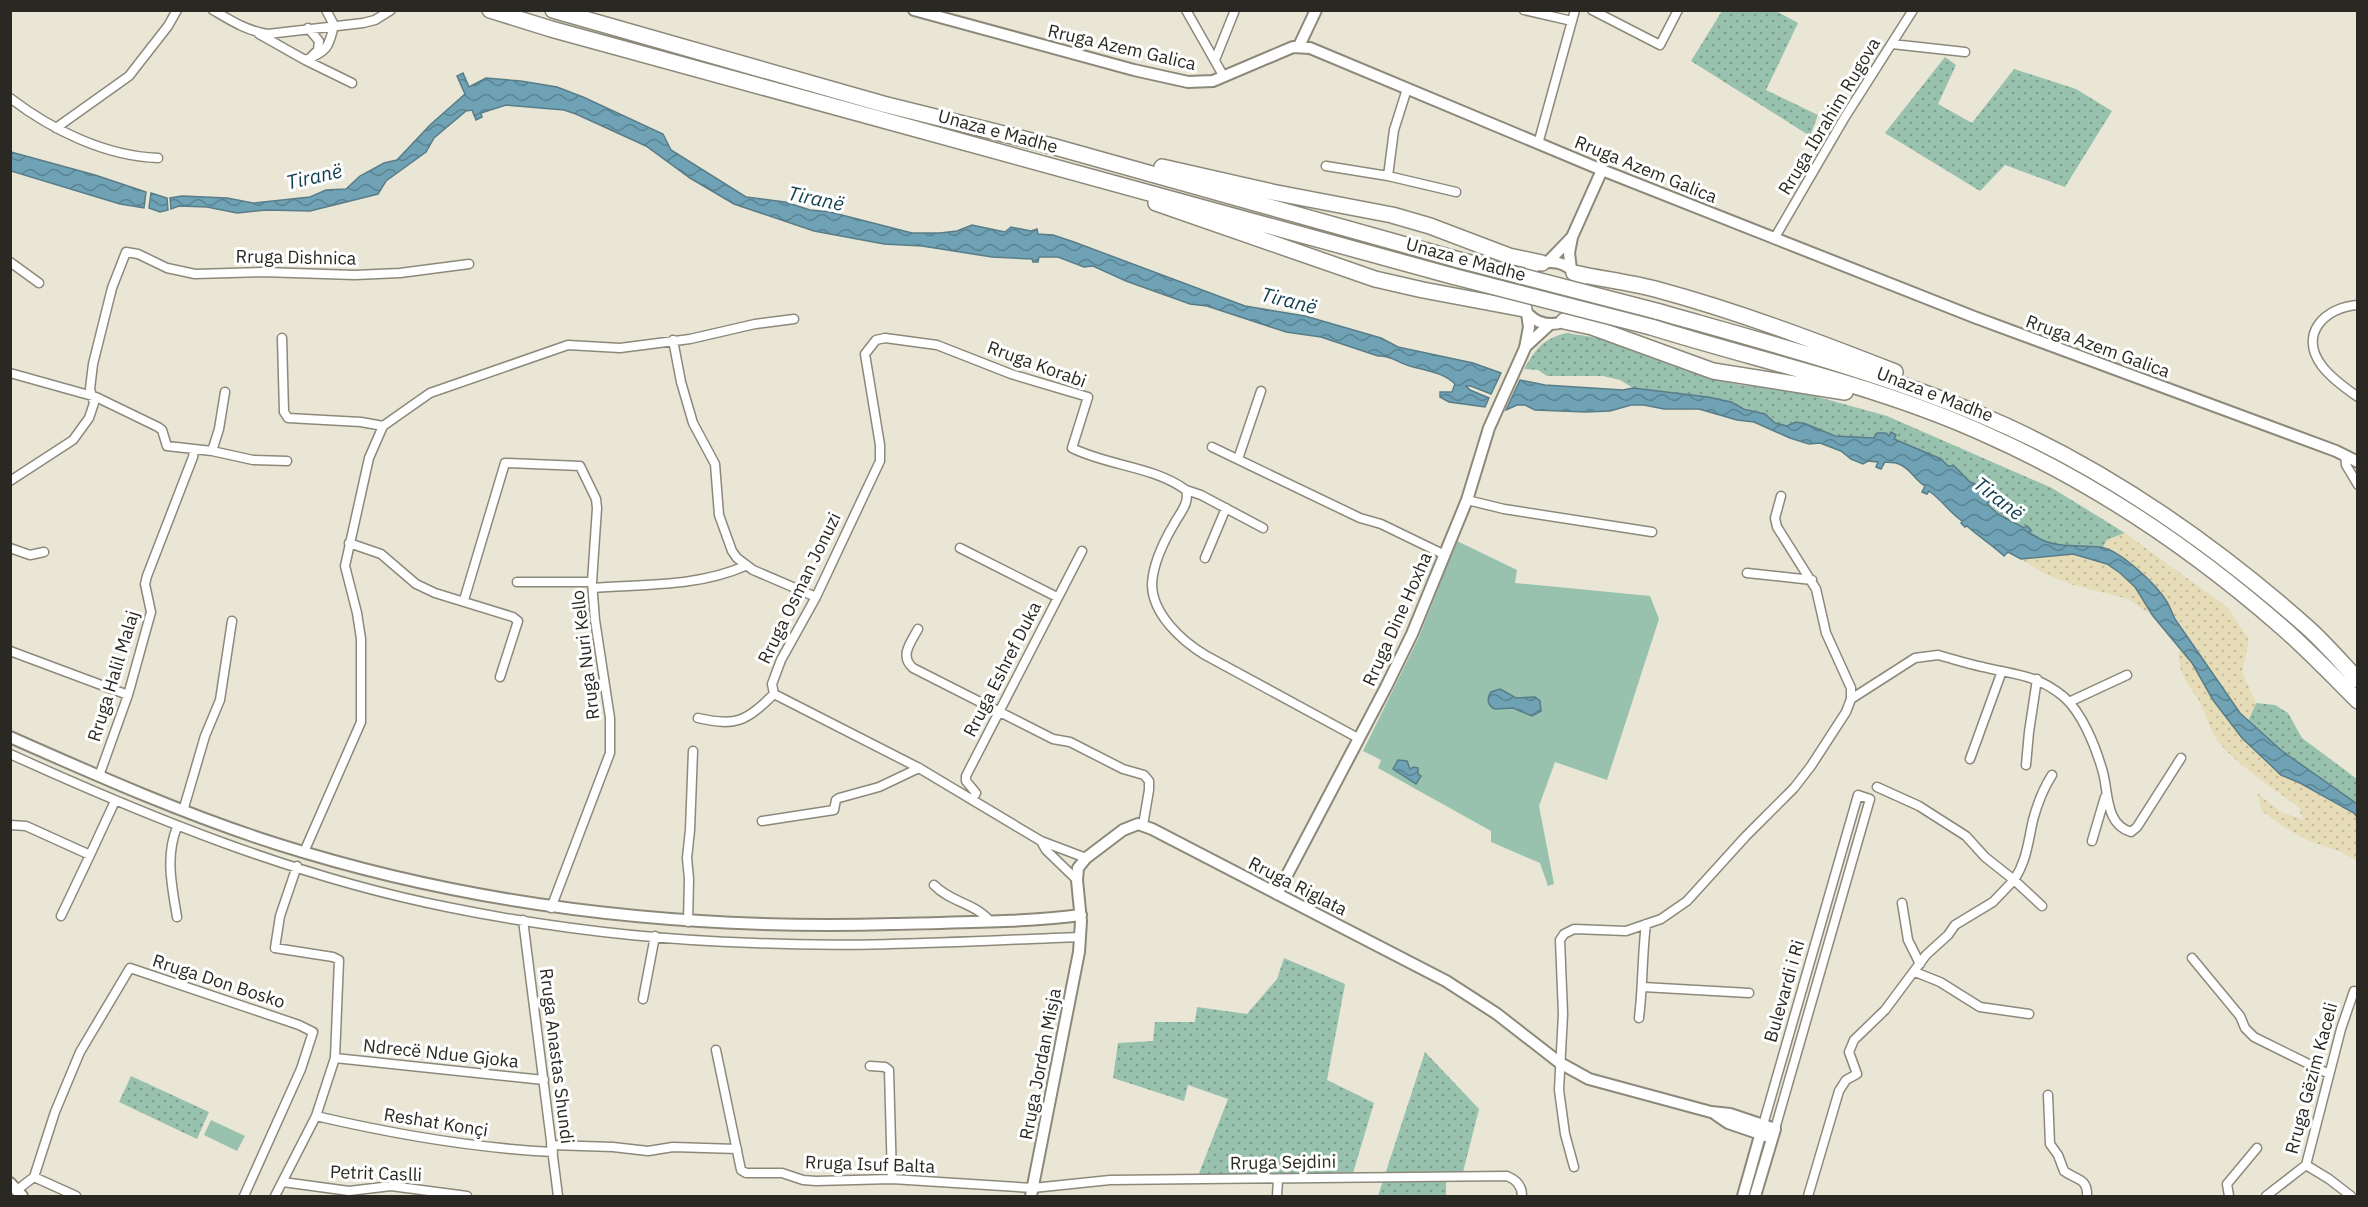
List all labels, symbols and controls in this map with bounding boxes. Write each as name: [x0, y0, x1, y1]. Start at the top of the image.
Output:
street label: Rruga Azem Galica: [1046, 19, 1199, 75]
street label: Rruga Ibrahim Rugova: [1773, 33, 1885, 199]
street label: Unaza e Madhe: [936, 104, 1061, 158]
street label: Rruga Azem Galica: [1571, 130, 1721, 208]
water label: Tiranë: [283, 156, 345, 196]
water label: Tiranë: [785, 179, 847, 217]
street label: Unaza e Madhe: [1404, 232, 1529, 286]
street label: Rruga Dishnica: [235, 244, 357, 270]
water label: Tiranë: [1258, 280, 1320, 320]
street label: Rruga Azem Galica: [2023, 309, 2174, 383]
street label: Rruga Korabi: [984, 335, 1090, 393]
street label: Unaza e Madhe: [1873, 361, 1997, 427]
water label: Tiranë: [1968, 470, 2030, 526]
street label: Rruga Osman Jonuzi: [752, 509, 846, 667]
street label: Rruga Dine Hoxha: [1357, 548, 1437, 690]
street label: Rruga Nuri Kello: [566, 589, 604, 721]
street label: Rruga Eshref Duka: [958, 597, 1046, 741]
street label: Rruga Halil Malaj: [82, 608, 144, 744]
street label: Rruga Riglata: [1245, 851, 1352, 921]
street label: Bulevardi i Ri: [1758, 937, 1810, 1045]
street label: Rruga Don Bosko: [150, 949, 288, 1013]
street label: Rruga Anastas Shundi: [535, 967, 579, 1145]
street label: Rruga Jordan Misja: [1014, 986, 1066, 1142]
street label: Rruga Gëzim Kaceli: [2280, 1000, 2342, 1156]
street label: Ndrecë Ndue Gjoka: [362, 1033, 520, 1073]
street label: Reshat Konçi: [382, 1102, 490, 1142]
street label: Rruga Isuf Balta: [805, 1150, 936, 1178]
street label: Rruga Sejdini: [1230, 1150, 1336, 1174]
street label: Petrit Caslli: [330, 1160, 422, 1186]

